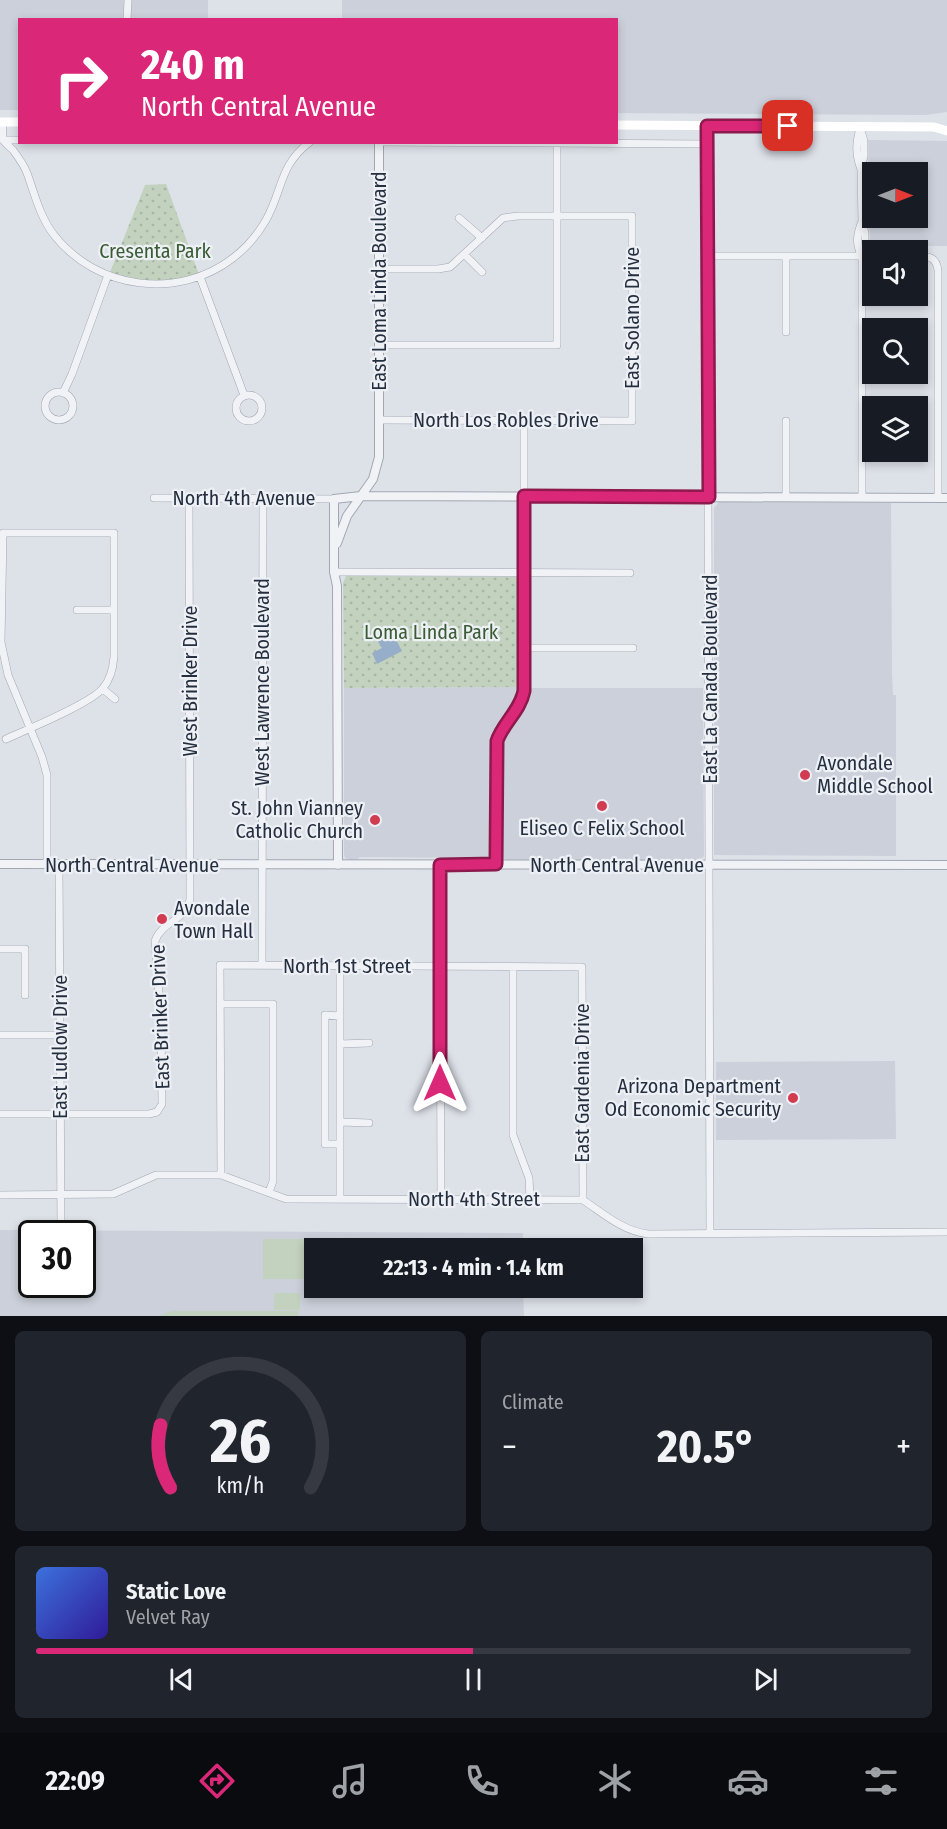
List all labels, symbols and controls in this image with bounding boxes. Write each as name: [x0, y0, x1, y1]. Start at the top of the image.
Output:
text: 240 m: [141, 40, 245, 90]
icon: right: [42, 42, 120, 120]
text: North Central Avenue: [141, 91, 376, 123]
pin: [762, 100, 813, 151]
icon: arrive: [771, 109, 804, 142]
north arrow: [862, 162, 928, 228]
map controls: [862, 162, 928, 462]
street label: East Loma Linda Boulevard: [367, 171, 391, 391]
park label: Cresenta Park: [99, 239, 211, 263]
button: sound: [862, 240, 928, 306]
street label: East Solano Drive: [620, 247, 644, 389]
button: search: [862, 318, 928, 384]
button: layers: [862, 396, 928, 462]
street label: North Los Robles Drive: [413, 408, 599, 432]
street label: North 4th Avenue: [173, 486, 315, 510]
street label: East La Canada Boulevard: [698, 574, 722, 784]
street label: West Lawrence Boulevard: [250, 578, 274, 786]
street label: West Brinker Drive: [178, 606, 202, 756]
park label: Loma Linda Park: [364, 620, 499, 644]
place label: Avondale Middle School: [817, 751, 933, 798]
marker: Avondale Middle School: [798, 768, 812, 782]
place label: St. John Vianney Catholic Church: [231, 796, 363, 843]
marker: Eliseo C Felix School: [595, 799, 609, 813]
marker: St. John Vianney Catholic Church: [368, 813, 382, 827]
place label: Eliseo C Felix School: [519, 816, 685, 840]
street label: North Central Avenue: [45, 853, 219, 877]
street label: North Central Avenue: [530, 853, 704, 877]
place label: Avondale Town Hall: [174, 896, 253, 943]
marker: Avondale Town Hall: [155, 912, 169, 926]
street label: East Brinker Drive: [145, 944, 175, 1090]
street label: North 1st Street: [283, 954, 412, 978]
street label: East Ludlow Drive: [48, 975, 72, 1119]
street label: East Gardenia Drive: [570, 1003, 594, 1163]
position arrow: [408, 1051, 472, 1115]
place label: Arizona Department Od Economic Security: [605, 1074, 781, 1121]
marker: Arizona Department Od Economic Security: [786, 1091, 800, 1105]
street label: North 4th Street: [408, 1187, 540, 1211]
speed limit sign: 30: [18, 1220, 96, 1298]
text: 22:13 · 4 min · 1.4 km: [383, 1254, 564, 1281]
text: Climate: [502, 1390, 564, 1414]
text: 26: [209, 1404, 271, 1479]
text: 20.5°: [657, 1420, 756, 1474]
text: −: [502, 1427, 517, 1467]
text: +: [896, 1427, 911, 1467]
text: km/h: [217, 1473, 264, 1499]
text: Static Love: [126, 1578, 226, 1605]
text: Velvet Ray: [126, 1605, 210, 1629]
icon: previous: [165, 1663, 198, 1696]
icon: pause: [457, 1663, 490, 1696]
icon: next: [749, 1663, 782, 1696]
icon: directions: [196, 1760, 238, 1802]
icon: music: [329, 1760, 371, 1802]
icon: phone: [461, 1760, 503, 1802]
icon: climate: [594, 1760, 636, 1802]
icon: car: [727, 1760, 769, 1802]
icon: filters: [860, 1760, 902, 1802]
text: 22:09: [45, 1765, 105, 1797]

